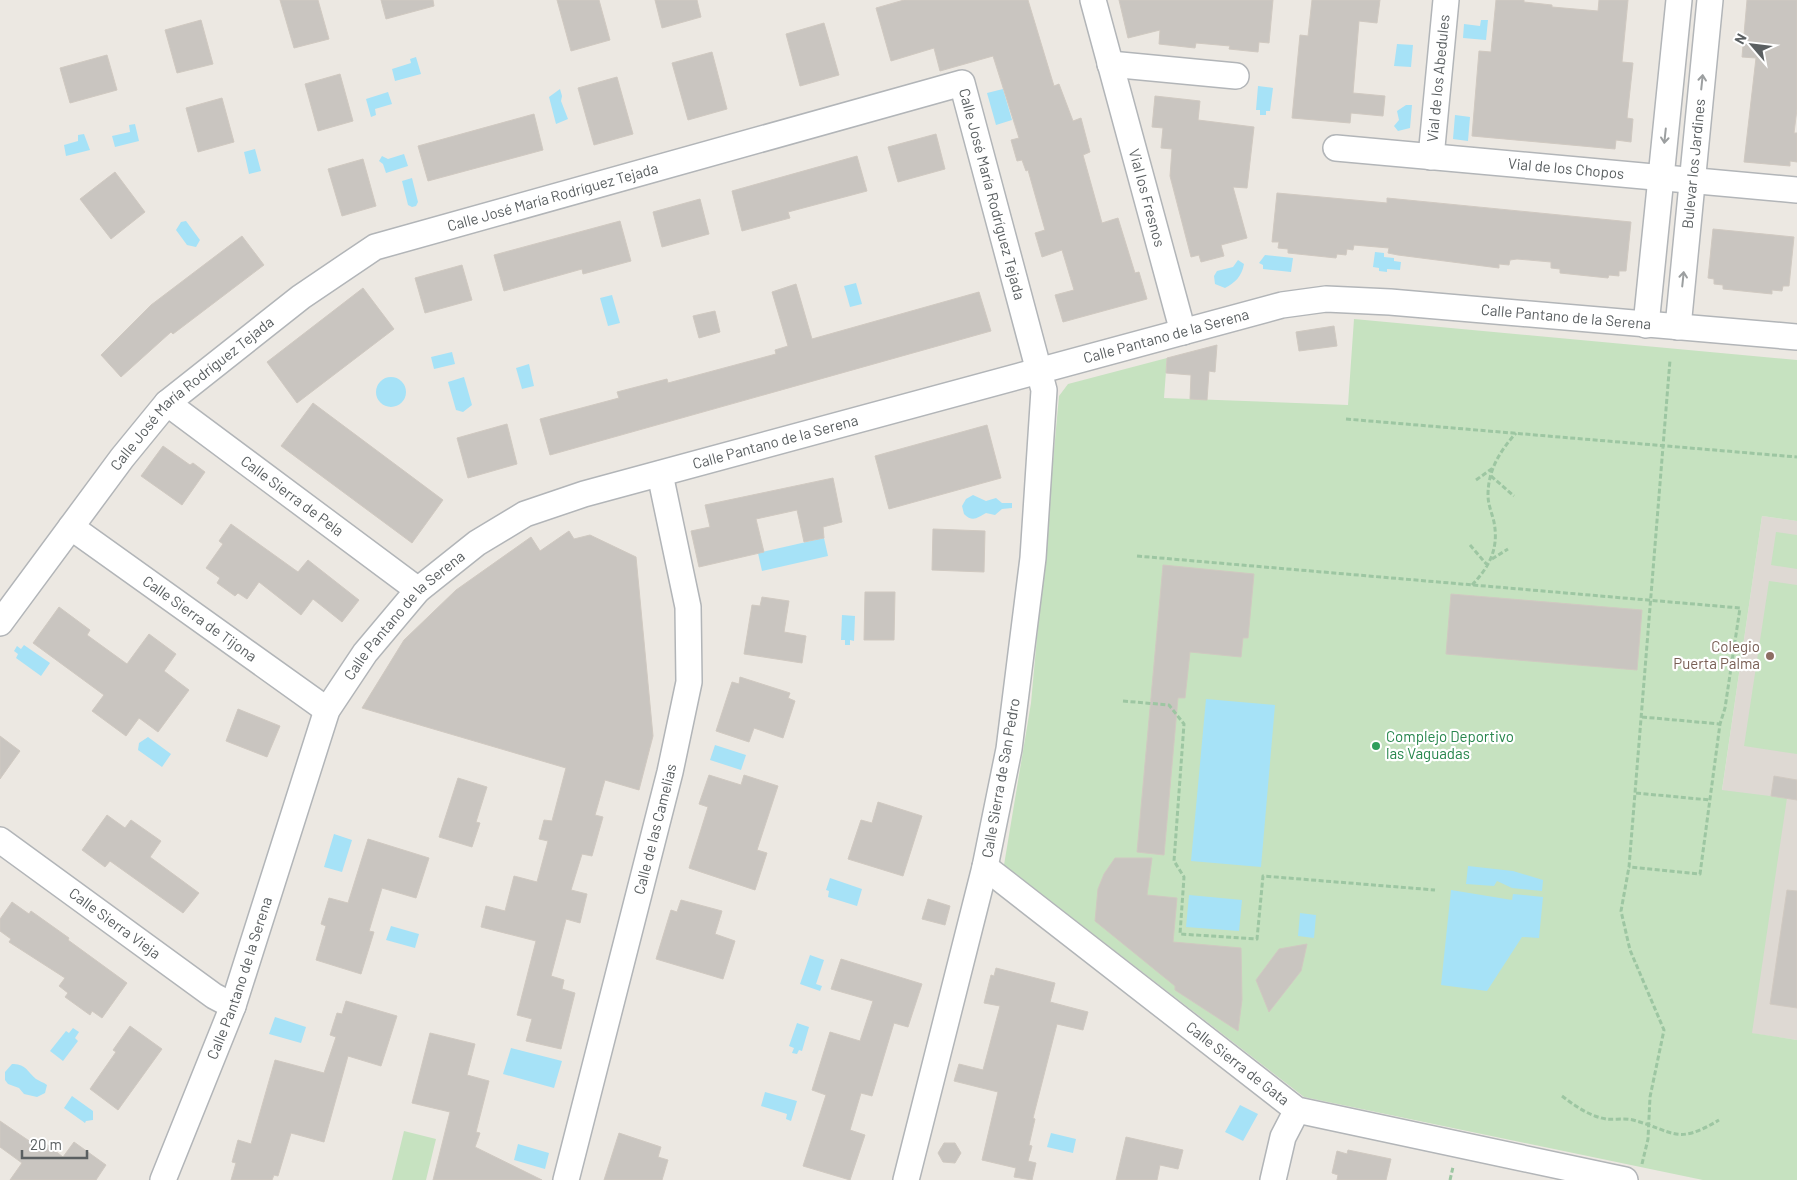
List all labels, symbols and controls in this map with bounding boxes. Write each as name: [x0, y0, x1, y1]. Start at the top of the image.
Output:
street label: Vial de los Abedules: [1422, 14, 1453, 143]
north arrow: [1727, 20, 1777, 70]
text: N: [1730, 31, 1750, 47]
one-way arrow: [1697, 74, 1707, 90]
street label: Calle José María Rodríguez Tejada: [956, 86, 1030, 302]
street label: Bulevar los Jardines: [1678, 98, 1708, 229]
one-way arrow: [1660, 127, 1670, 143]
street label: Vial los Fresnos: [1126, 147, 1169, 249]
street label: Vial de los Chopos: [1507, 154, 1625, 182]
street label: Calle José María Rodríguez Tejada: [445, 158, 660, 234]
one-way arrow: [1678, 271, 1688, 287]
street label: Calle Pantano de la Serena: [1480, 300, 1652, 332]
street label: Calle Pantano de la Serena: [1081, 304, 1251, 366]
street label: Calle José María Rodríguez Tejada: [106, 312, 277, 473]
street label: Calle Pantano de la Serena: [690, 410, 860, 472]
street label: Calle Sierra de Pela: [238, 451, 348, 540]
street label: Calle Pantano de la Serena: [339, 546, 468, 683]
street label: Calle Sierra de Tijona: [140, 571, 261, 665]
place label: Colegio Puerta Palma: [1673, 637, 1760, 672]
marker: Colegio Puerta Palma: [1764, 650, 1776, 662]
street label: Calle Sierra de San Pedro: [977, 697, 1023, 859]
place label: Complejo Deportivo las Vaguadas: [1386, 727, 1514, 762]
marker: Complejo Deportivo las Vaguadas: [1370, 740, 1382, 752]
street label: Calle de las Camelias: [629, 762, 680, 896]
street label: Calle Sierra Vieja: [66, 884, 165, 962]
street label: Calle Pantano de la Serena: [202, 894, 275, 1062]
street label: Calle Sierra de Gata: [1183, 1017, 1293, 1109]
scale bar: [22, 1128, 88, 1160]
text: 20 m: [30, 1135, 62, 1153]

